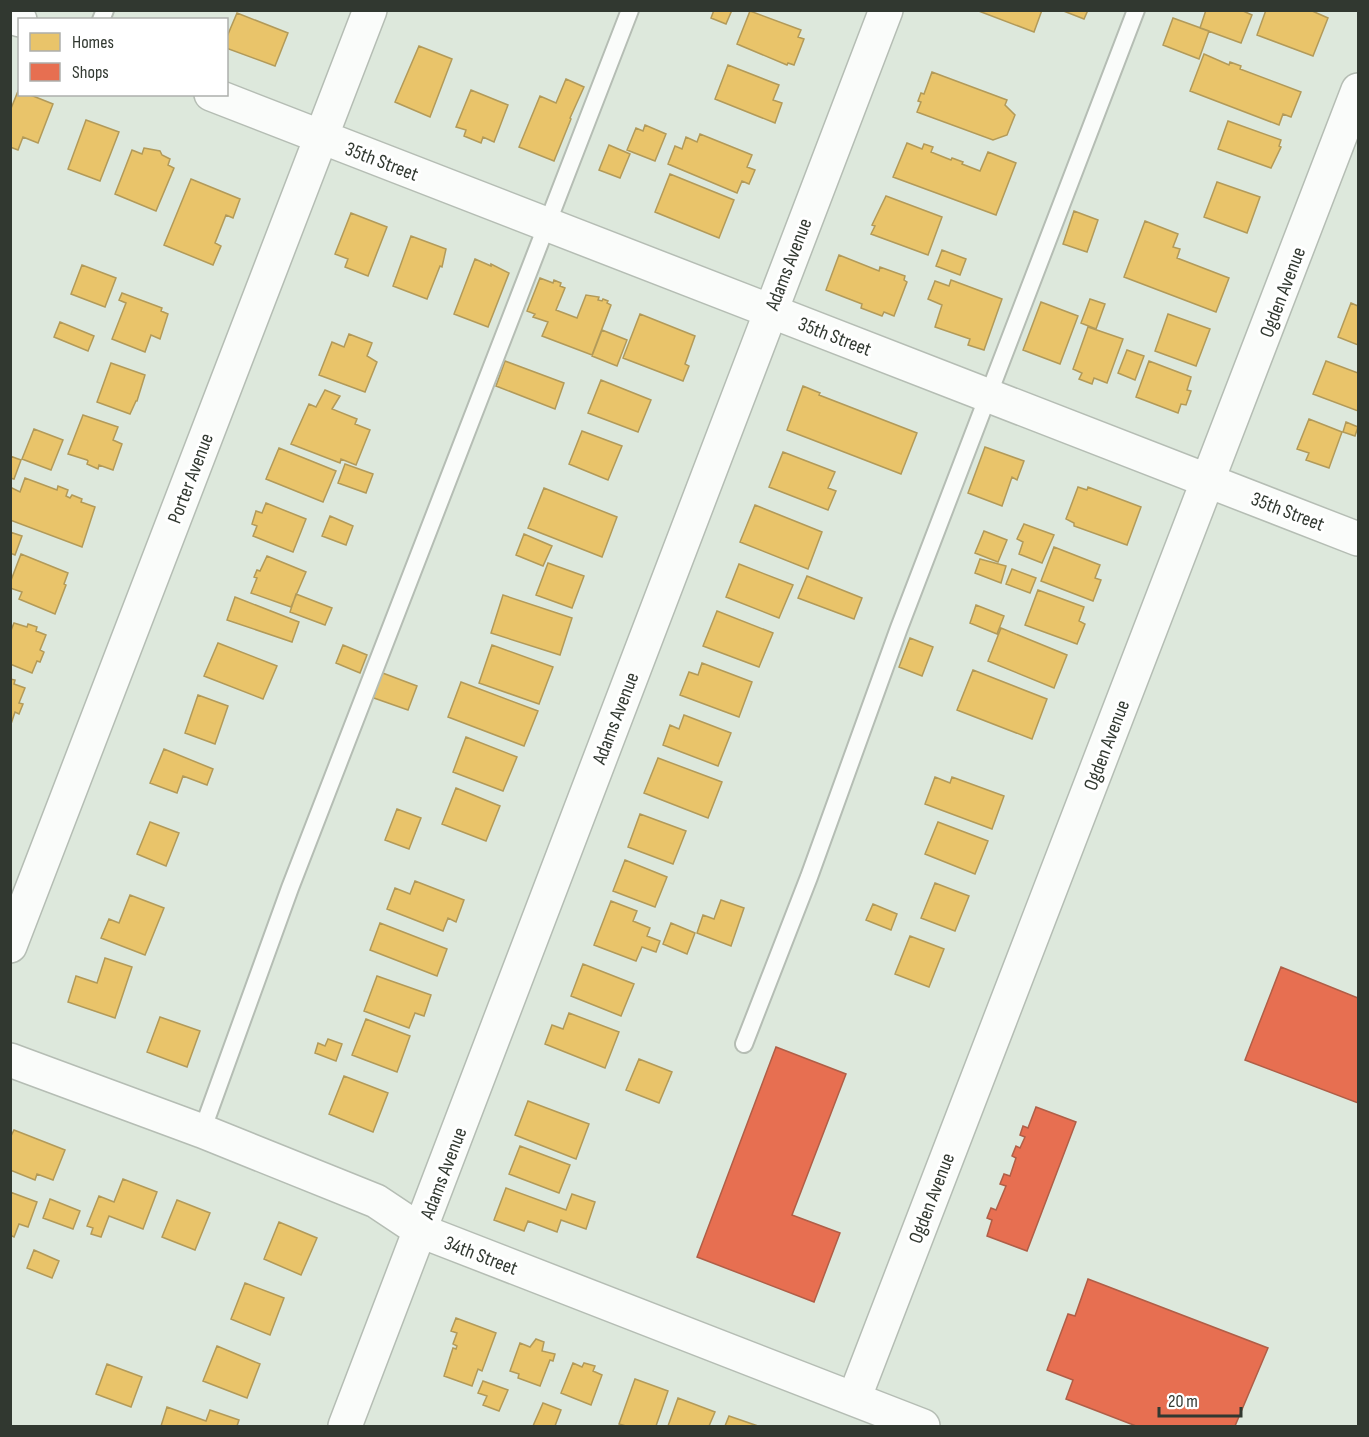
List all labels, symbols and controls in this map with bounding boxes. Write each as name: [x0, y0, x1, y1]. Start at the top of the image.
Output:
legend: [18, 18, 228, 96]
text: Homes: [72, 32, 114, 53]
text: Shops: [72, 62, 109, 83]
street label: 35th Street: [342, 137, 422, 187]
street label: Adams Avenue: [760, 215, 817, 315]
street label: Ogden Avenue: [1255, 244, 1311, 341]
street label: 35th Street: [795, 312, 875, 362]
street label: Porter Avenue: [163, 430, 219, 527]
street label: 35th Street: [1248, 487, 1328, 537]
street label: Adams Avenue: [587, 669, 644, 769]
street label: Ogden Avenue: [1079, 697, 1135, 794]
street label: Adams Avenue: [415, 1124, 472, 1224]
street label: Ogden Avenue: [904, 1150, 960, 1247]
street label: 34th Street: [440, 1231, 521, 1281]
scale bar: [1159, 1380, 1242, 1418]
text: 20 m: [1168, 1391, 1198, 1412]

